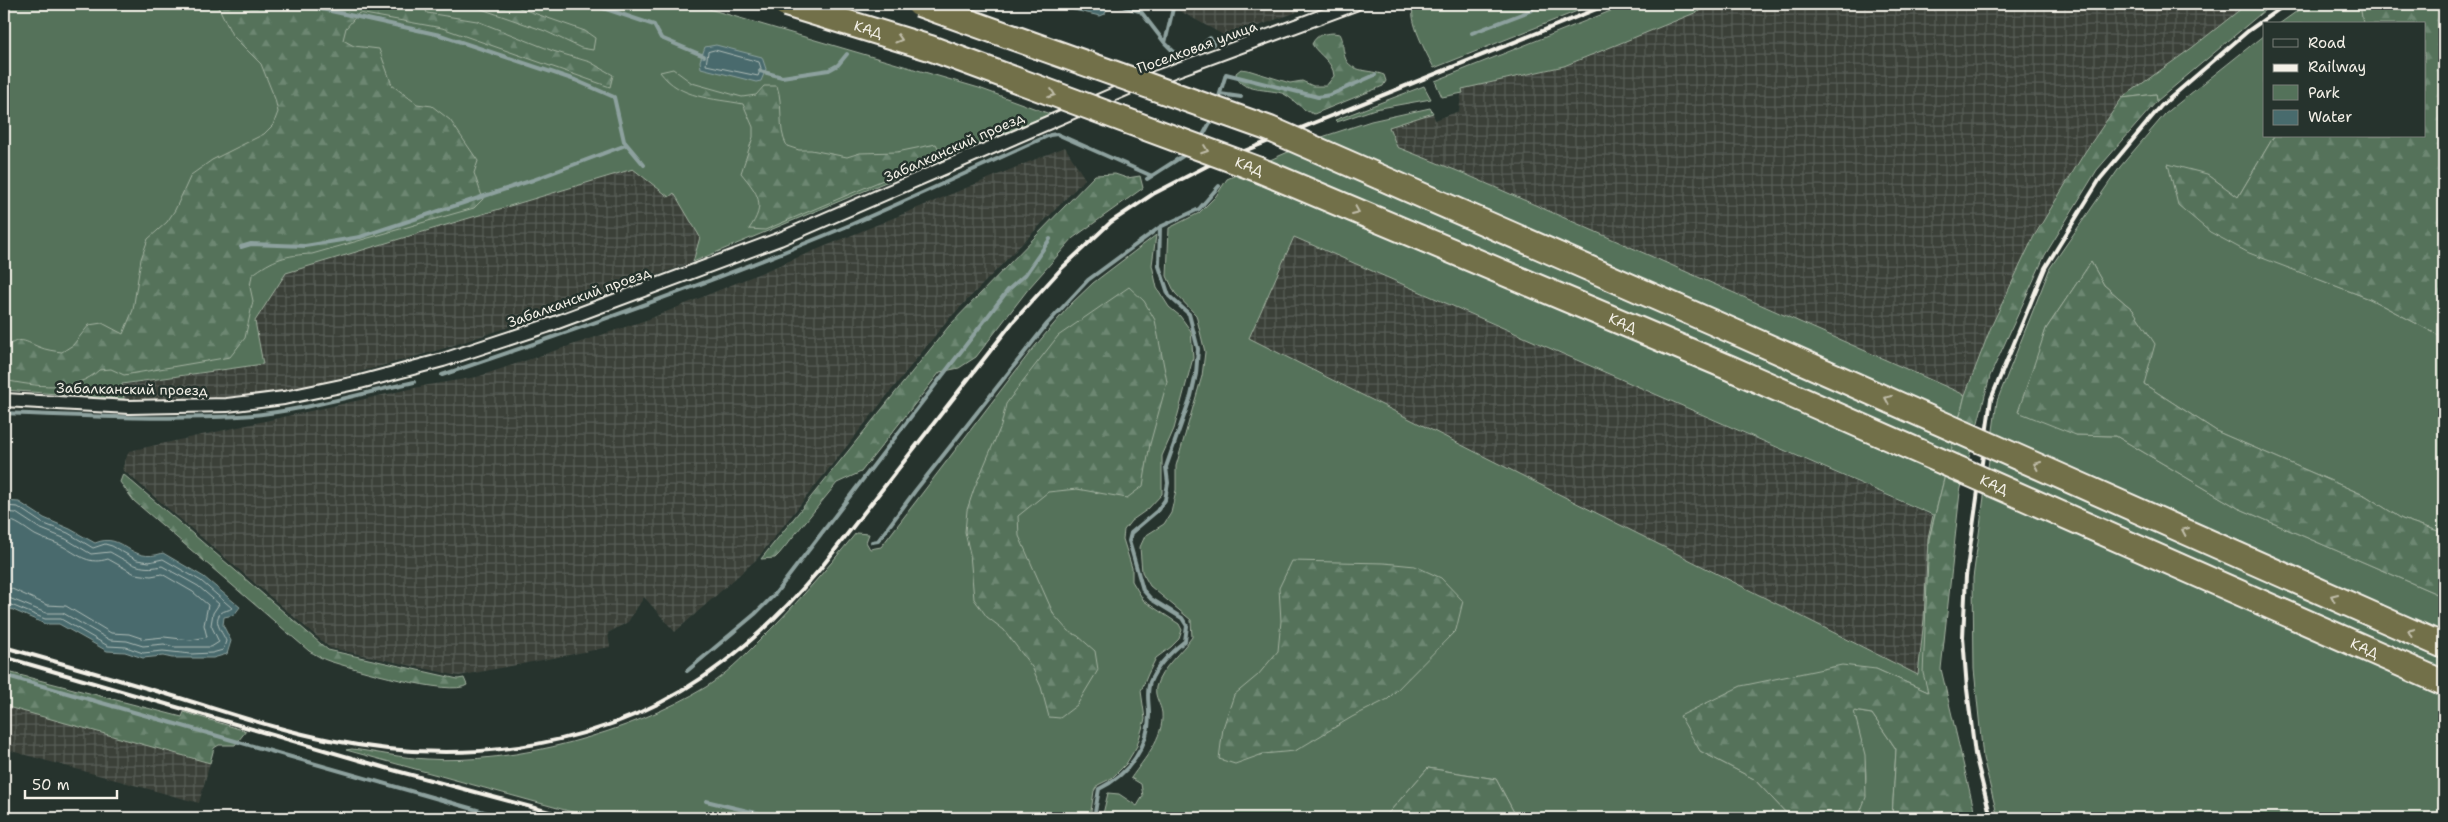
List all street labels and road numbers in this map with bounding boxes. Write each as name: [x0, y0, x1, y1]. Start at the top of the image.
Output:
street label: КАД: [852, 16, 885, 42]
street label: Поселковая улица: [1134, 17, 1260, 77]
street label: Забалканский проезд: [881, 108, 1027, 186]
street label: КАД: [1233, 153, 1267, 180]
street label: Забалканский проезд: [505, 263, 653, 331]
street label: КАД: [1606, 309, 1640, 337]
street label: Забалканский проезд: [56, 379, 208, 399]
street label: КАД: [1977, 470, 2011, 499]
street label: КАД: [2348, 634, 2382, 662]

